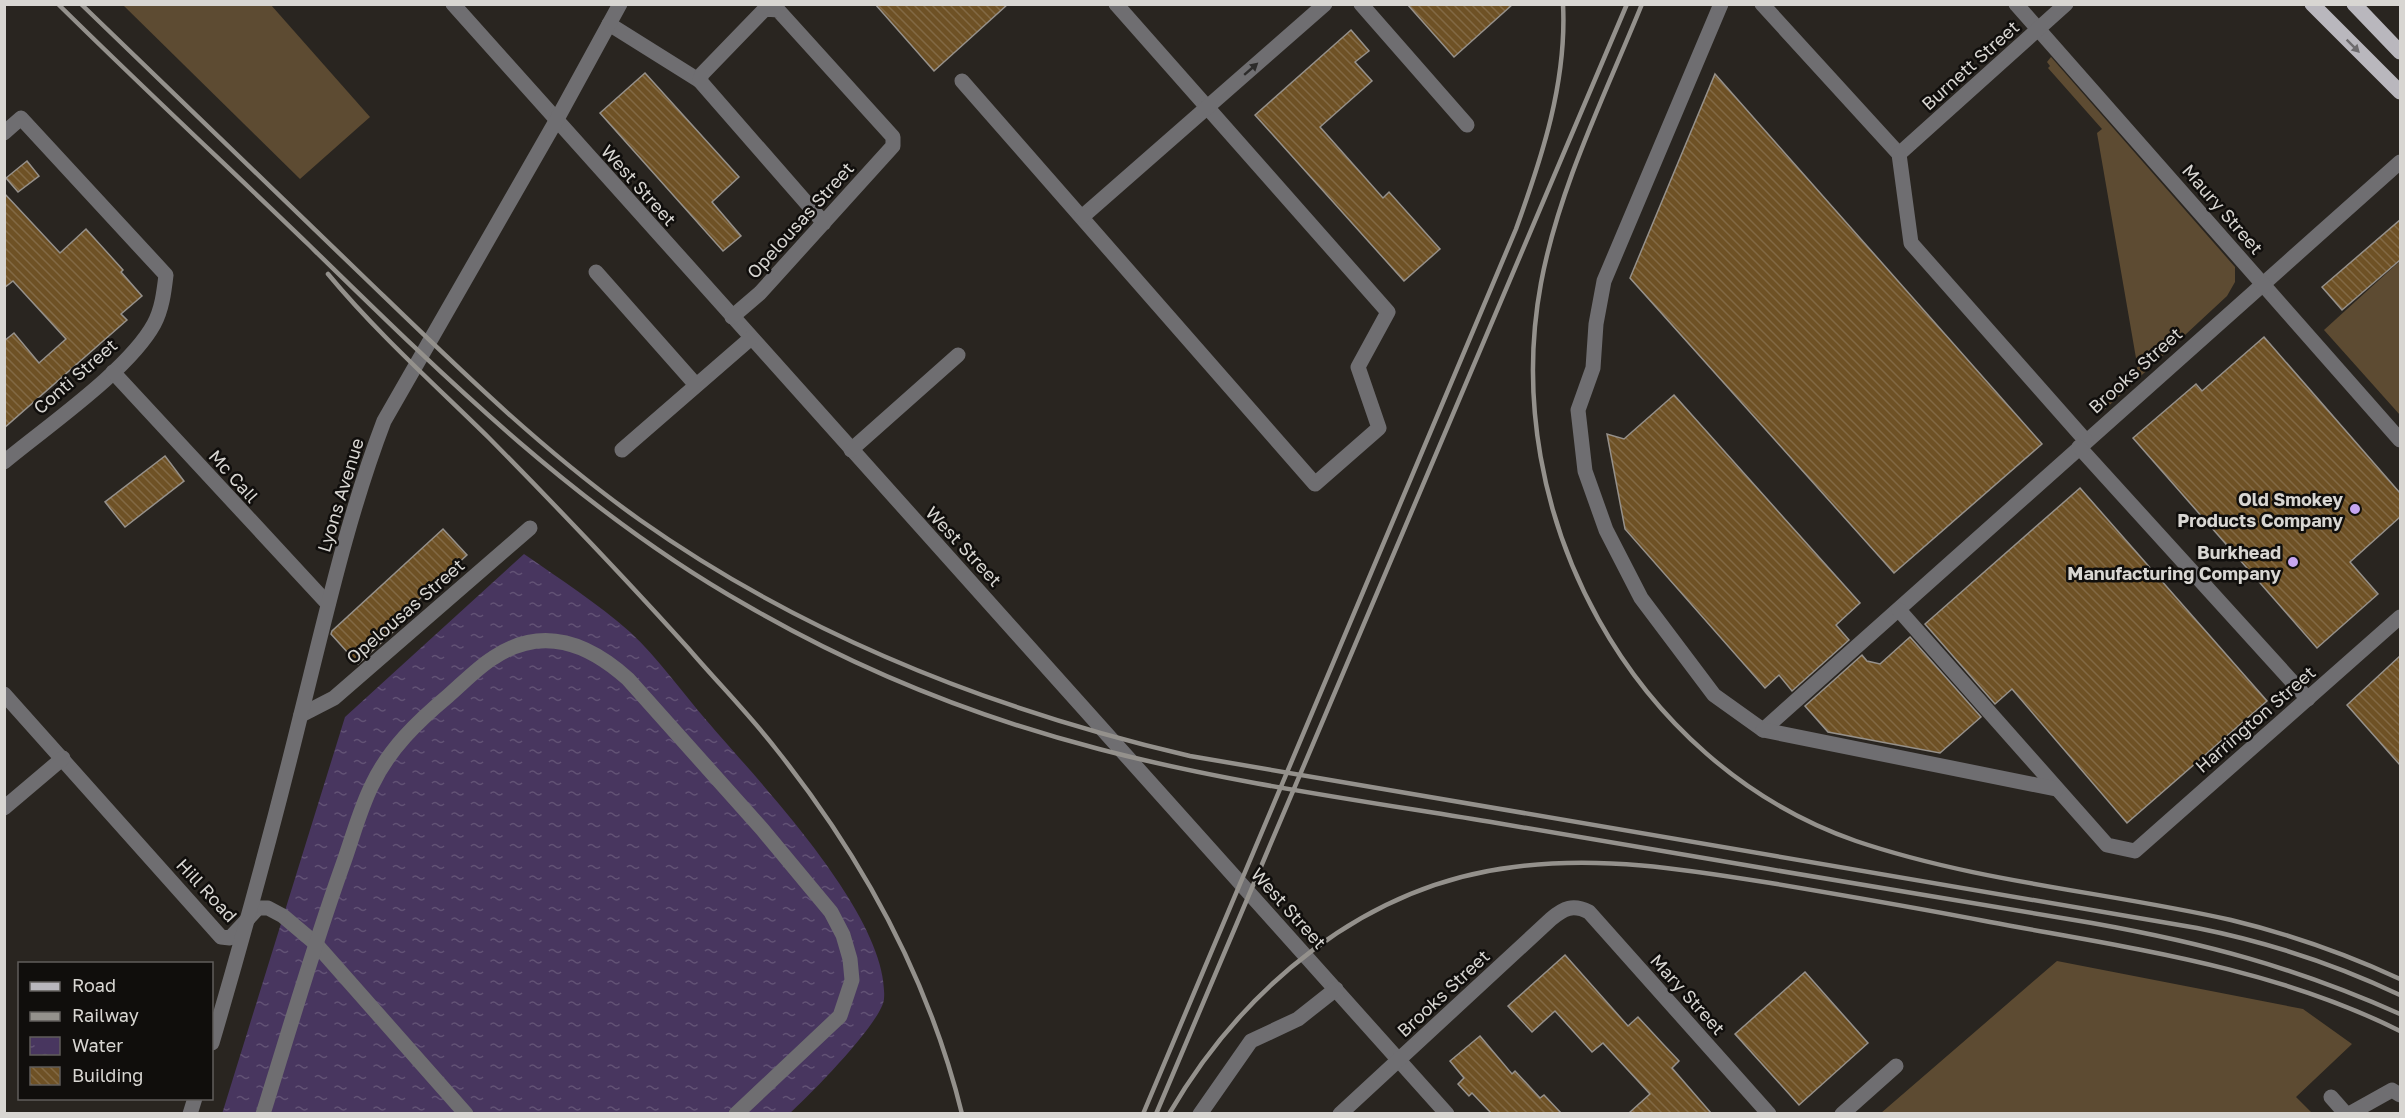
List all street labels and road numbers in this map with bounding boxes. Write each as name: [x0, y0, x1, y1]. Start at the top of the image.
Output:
street label: Burnett Street: [1917, 16, 2023, 114]
street label: West Street: [597, 140, 681, 230]
street label: Opelousas Street: [742, 157, 858, 283]
street label: Maury Street: [2178, 160, 2268, 258]
street label: Brooks Street: [2084, 322, 2186, 418]
street label: Conti Street: [29, 334, 121, 418]
street label: Lyons Avenue: [312, 435, 368, 555]
street label: Mc Call: [205, 445, 264, 507]
street label: West Street: [921, 501, 1007, 591]
street label: Opelousas Street: [342, 554, 468, 668]
street label: Harrington Street: [2191, 661, 2319, 777]
street label: Hill Road: [172, 854, 242, 926]
street label: West Street: [1247, 863, 1331, 953]
street label: Brooks Street: [1392, 945, 1494, 1041]
street label: Mary Street: [1646, 949, 1730, 1039]

